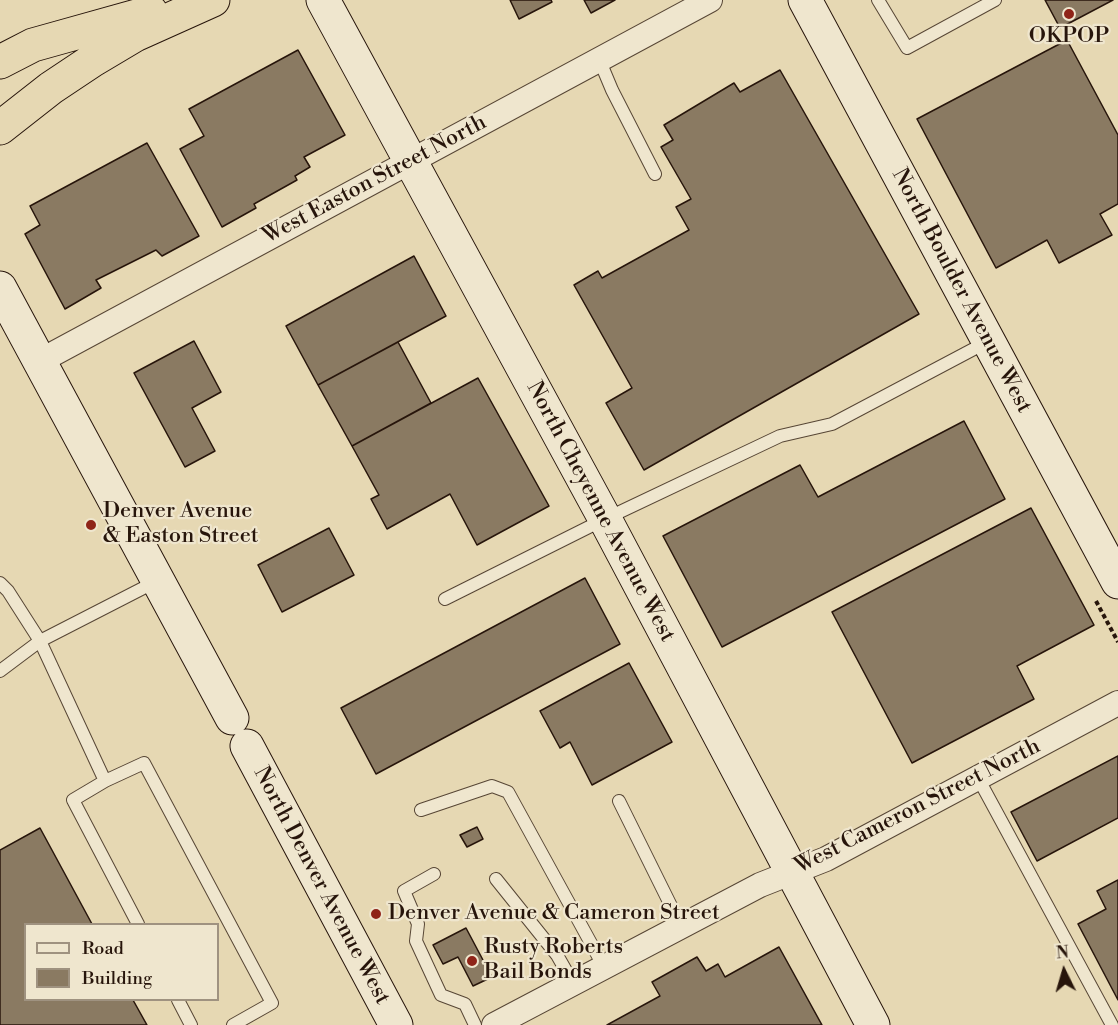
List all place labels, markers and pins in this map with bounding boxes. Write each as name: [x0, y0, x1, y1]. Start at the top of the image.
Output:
marker: OKPOP: [1062, 7, 1076, 21]
place label: OKPOP: [1029, 24, 1109, 50]
place label: Denver Avenue & Easton Street: [103, 499, 259, 550]
marker: Denver Avenue & Easton Street: [84, 518, 98, 532]
place label: Denver Avenue & Cameron Street: [388, 901, 720, 927]
marker: Denver Avenue & Cameron Street: [369, 907, 383, 921]
place label: Rusty Roberts Bail Bonds: [484, 935, 623, 986]
marker: Rusty Roberts Bail Bonds: [465, 954, 479, 968]

